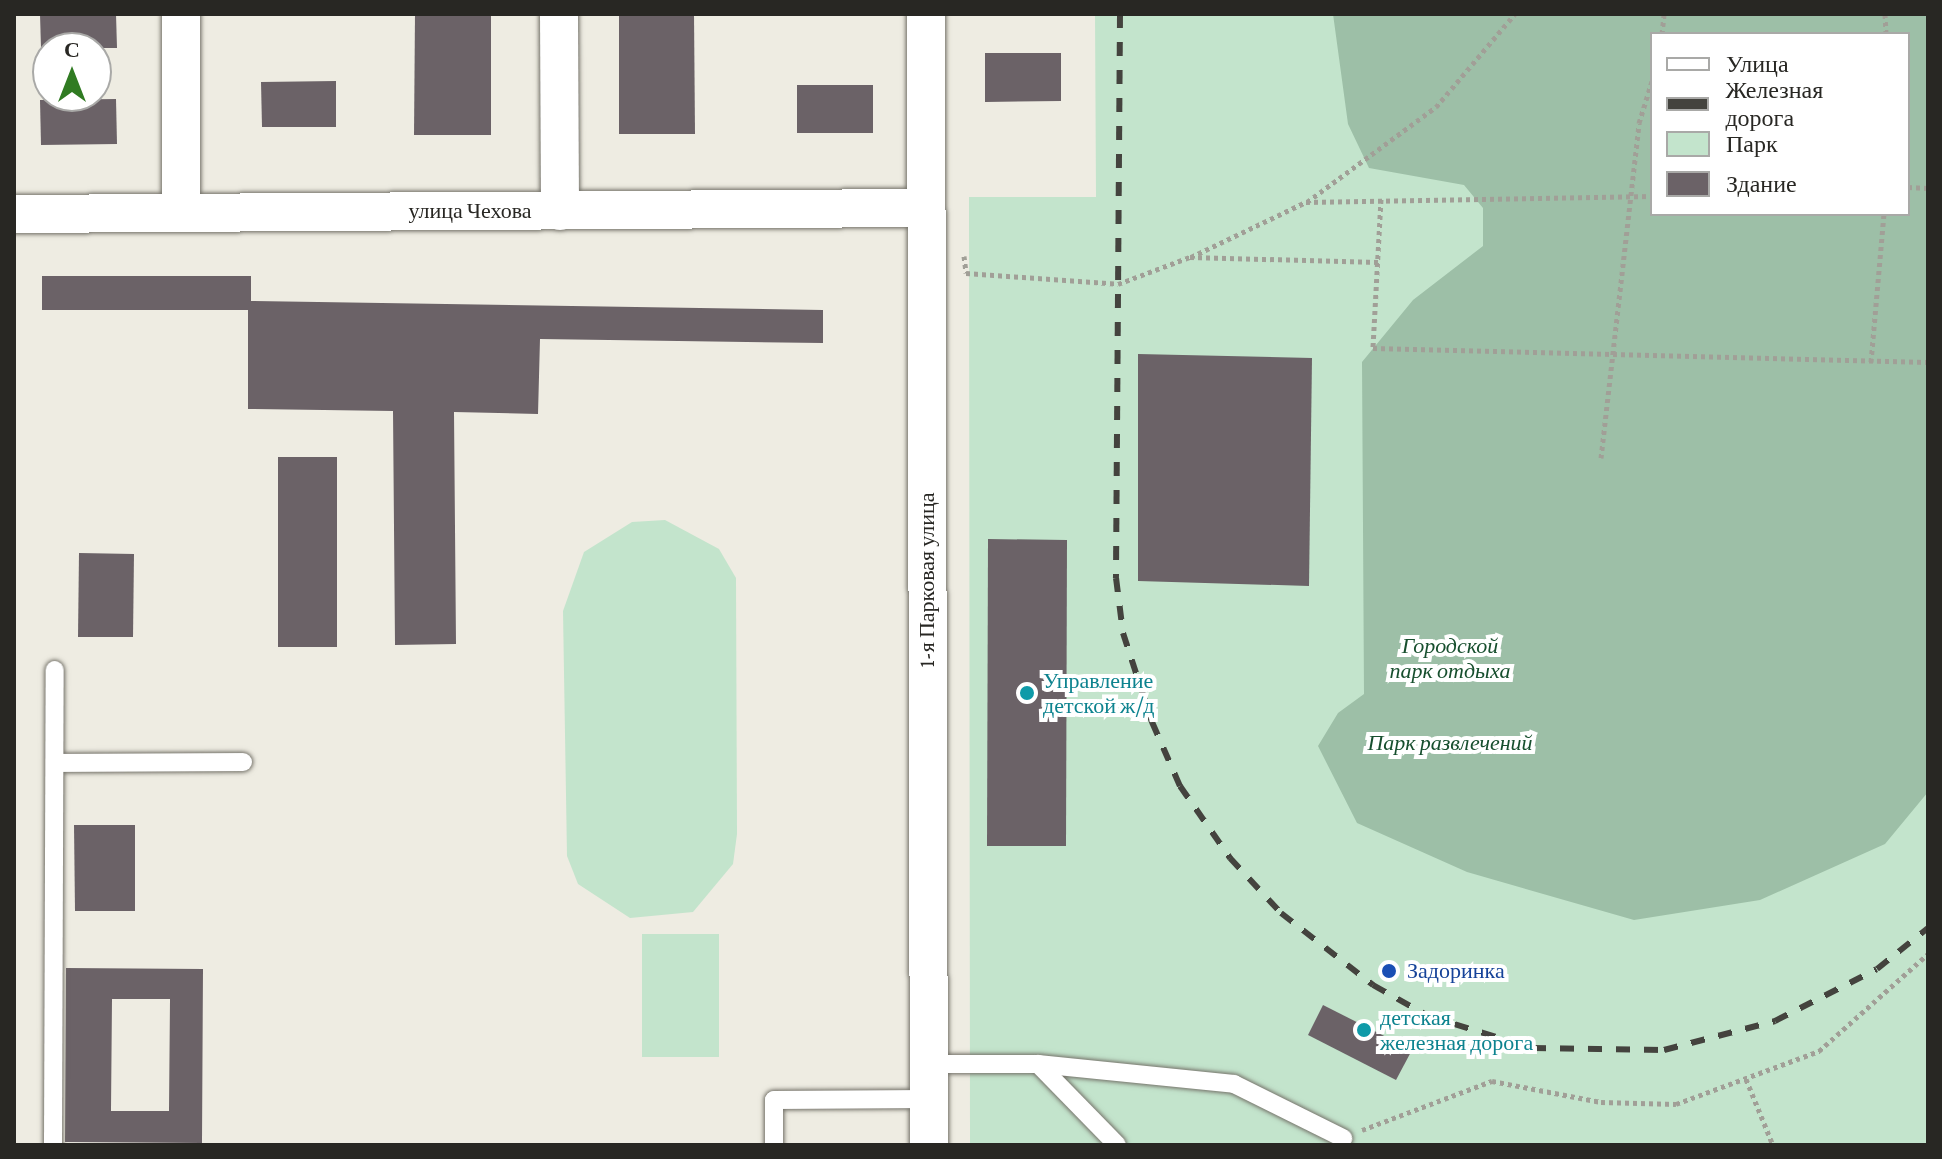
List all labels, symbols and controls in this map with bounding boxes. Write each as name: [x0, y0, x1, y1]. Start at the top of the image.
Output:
north arrow: [32, 32, 112, 112]
legend: [1650, 32, 1910, 216]
text: С: [64, 37, 80, 62]
text: Улица: [1726, 50, 1789, 77]
text: Железная дорога: [1725, 76, 1823, 131]
text: Парк: [1726, 130, 1778, 157]
text: Здание: [1726, 170, 1797, 197]
street label: улица Чехова: [408, 198, 532, 224]
street label: 1-я Парковая улица: [914, 492, 940, 668]
park label: Городской парк отдыха: [1390, 632, 1510, 684]
place label: Управление детской ж/д: [1043, 667, 1154, 718]
marker: Управление детской ж/д: [1018, 684, 1036, 702]
park label: Парк развлечений: [1367, 730, 1533, 756]
place label: Задоринка: [1407, 958, 1505, 984]
marker: Задоринка: [1378, 960, 1400, 982]
place label: детская железная дорога: [1380, 1004, 1533, 1056]
marker: детская железная дорога: [1355, 1021, 1373, 1039]

